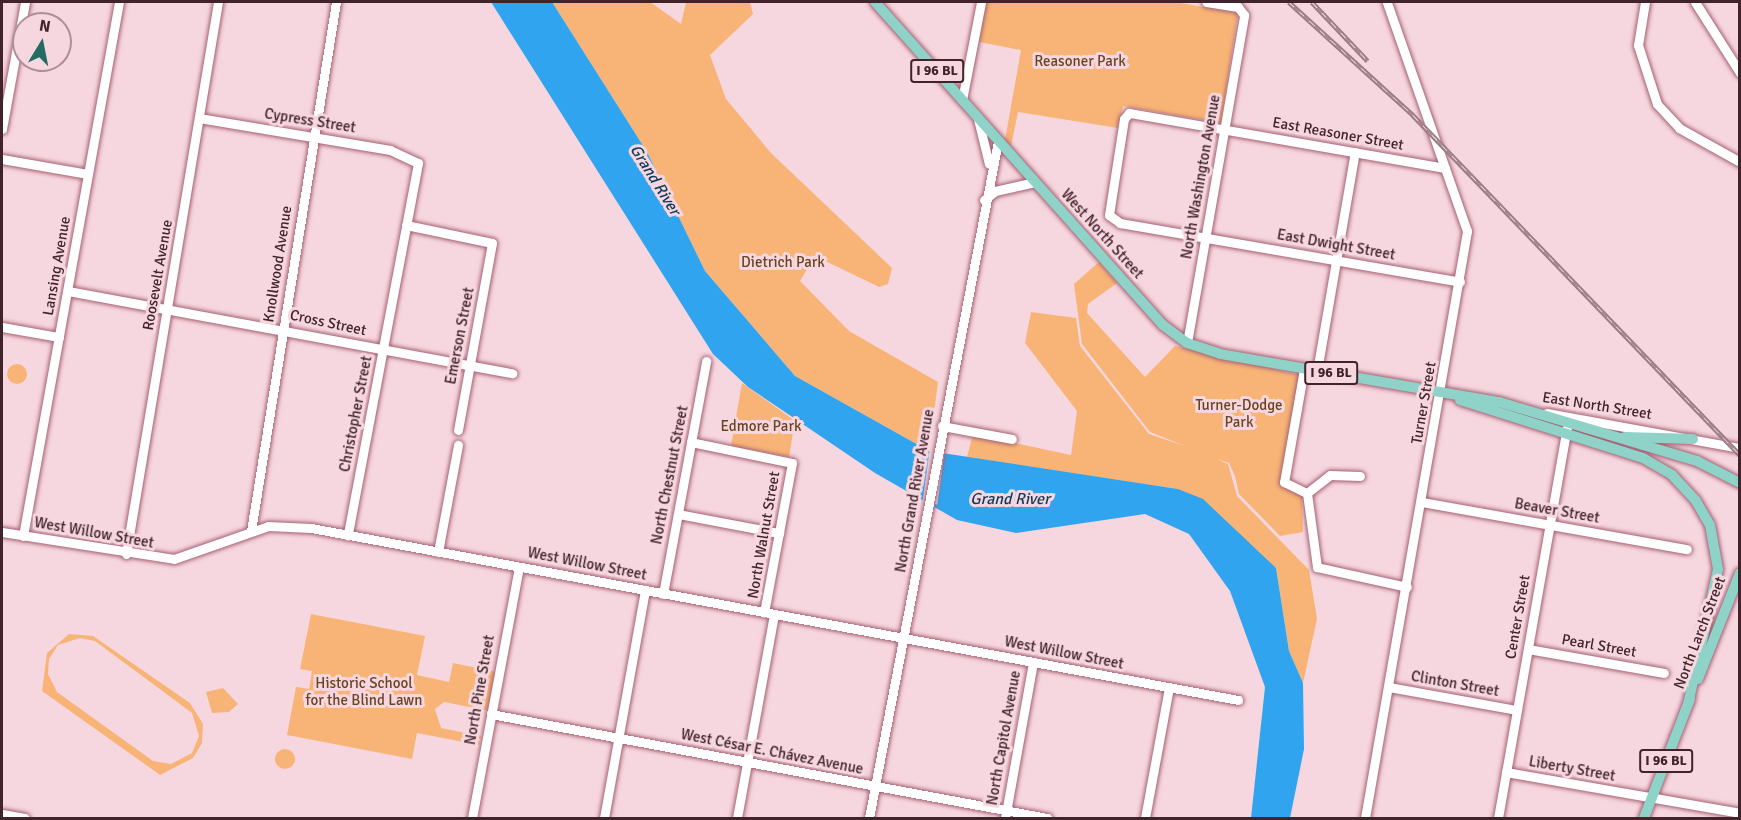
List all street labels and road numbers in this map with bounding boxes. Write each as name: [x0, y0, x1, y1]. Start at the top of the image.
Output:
road number: I 96 BL: [910, 60, 964, 82]
street label: North Washington Avenue: [1178, 93, 1224, 261]
street label: Cypress Street: [263, 105, 357, 137]
street label: East Reasoner Street: [1271, 114, 1405, 154]
street label: West North Street: [1057, 185, 1147, 283]
street label: Knollwood Avenue: [260, 204, 296, 324]
street label: Lansing Avenue: [39, 215, 75, 317]
street label: Roosevelt Avenue: [139, 218, 177, 332]
street label: East Dwight Street: [1276, 226, 1396, 264]
street label: Emerson Street: [442, 286, 478, 386]
street label: Cross Street: [288, 306, 368, 340]
street label: Christopher Street: [336, 354, 376, 474]
street label: Turner Street: [1408, 360, 1440, 446]
road number: I 96 BL: [1304, 362, 1358, 384]
street label: East North Street: [1541, 388, 1653, 424]
street label: North Chestnut Street: [648, 404, 692, 546]
street label: North Grand River Avenue: [892, 408, 938, 574]
street label: North Walnut Street: [744, 470, 784, 600]
street label: Beaver Street: [1513, 495, 1601, 527]
street label: West Willow Street: [33, 514, 155, 552]
street label: West Willow Street: [526, 544, 648, 584]
street label: Center Street: [1502, 574, 1534, 660]
street label: North Larch Street: [1670, 574, 1730, 692]
street label: Pearl Street: [1560, 631, 1638, 661]
street label: West Willow Street: [1003, 633, 1125, 673]
street label: North Pine Street: [461, 634, 499, 746]
street label: Clinton Street: [1410, 667, 1500, 701]
street label: North Capitol Avenue: [983, 669, 1025, 807]
street label: West César E. Chávez Avenue: [679, 725, 865, 779]
road number: I 96 BL: [1639, 750, 1693, 772]
street label: Liberty Street: [1527, 753, 1617, 785]

